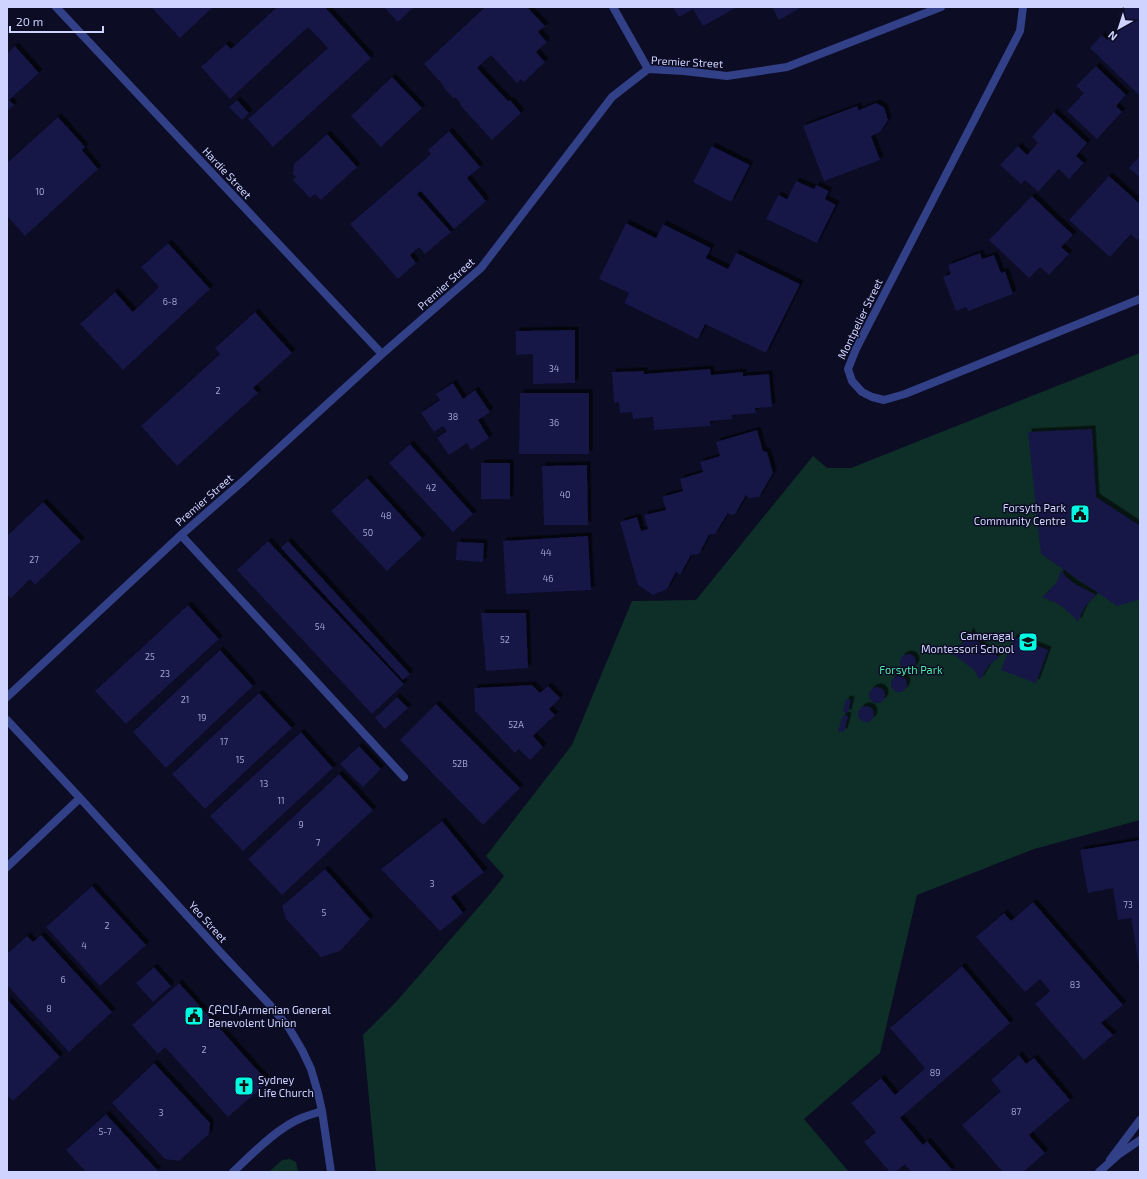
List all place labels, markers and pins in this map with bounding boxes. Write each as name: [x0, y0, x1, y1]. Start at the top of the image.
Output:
place label: Forsyth Park Community Centre: [974, 501, 1066, 527]
public building icon: Forsyth Park Community Centre: [1069, 503, 1091, 525]
place label: Cameragal Montessori School: [921, 629, 1015, 655]
school or university icon: Cameragal Montessori School: [1017, 631, 1039, 653]
place label: ՀԲԸՄ;Armenian General Benevolent Union: [208, 1003, 331, 1029]
public building icon: ՀԲԸՄ;Armenian General Benevolent Union: [183, 1005, 205, 1027]
place label: Sydney Life Church: [258, 1073, 314, 1099]
church icon: Sydney Life Church: [233, 1075, 255, 1097]

